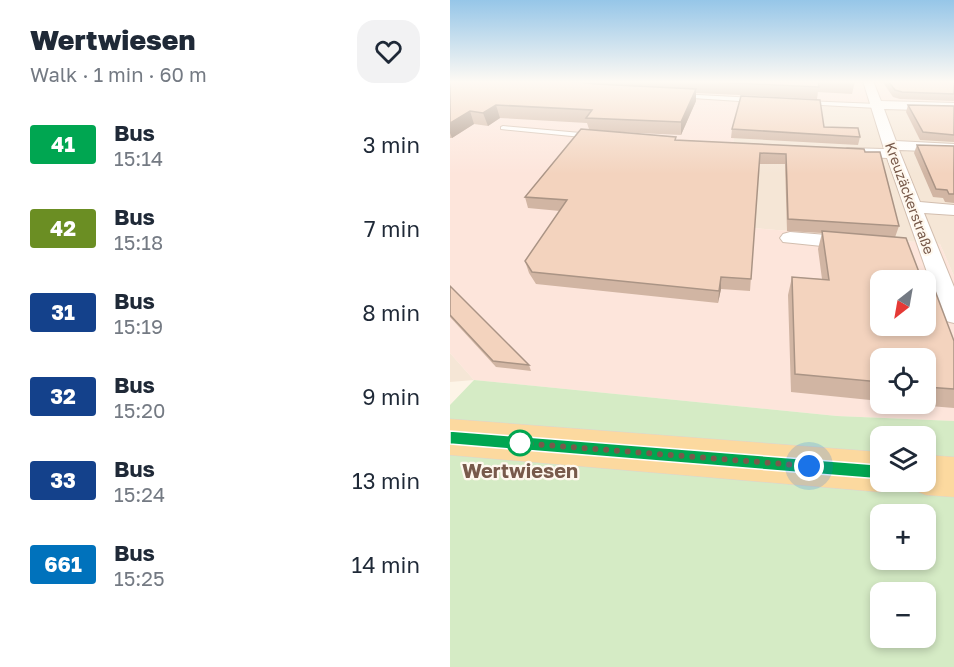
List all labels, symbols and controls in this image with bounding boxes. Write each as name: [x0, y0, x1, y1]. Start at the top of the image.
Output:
button: heart: [357, 20, 420, 83]
text: Wertwiesen: [30, 23, 195, 56]
text: Walk · 1 min · 60 m: [30, 62, 207, 86]
text: Bus: [114, 119, 155, 146]
text: 41: [51, 131, 75, 157]
text: 3 min: [363, 131, 420, 158]
street label: Kreuzäckerstraße: [882, 140, 938, 256]
text: 15:14: [114, 146, 163, 170]
text: Bus: [114, 203, 155, 230]
text: 42: [50, 215, 76, 241]
text: 7 min: [364, 215, 420, 242]
text: 15:18: [114, 230, 163, 254]
north arrow: [870, 270, 936, 336]
map controls: [870, 270, 936, 648]
text: Bus: [114, 287, 155, 314]
text: 31: [51, 299, 75, 325]
text: 8 min: [362, 299, 420, 326]
text: 15:19: [114, 314, 163, 338]
button: locate: [870, 348, 936, 414]
text: Bus: [114, 371, 155, 398]
text: 32: [50, 383, 76, 409]
text: 9 min: [362, 383, 420, 410]
text: 15:20: [114, 398, 165, 422]
button: layers: [870, 426, 936, 492]
marker: Wertwiesen: [507, 430, 533, 456]
your location: [794, 451, 824, 481]
text: Bus: [114, 455, 155, 482]
place label: Wertwiesen: [462, 458, 578, 482]
text: 33: [50, 467, 76, 493]
text: 13 min: [352, 467, 420, 494]
text: 15:24: [114, 482, 165, 506]
button: +: [870, 504, 936, 570]
text: Bus: [114, 539, 155, 566]
text: 661: [44, 551, 82, 577]
text: 14 min: [352, 551, 420, 578]
text: 15:25: [114, 566, 165, 590]
button: −: [870, 582, 936, 648]

